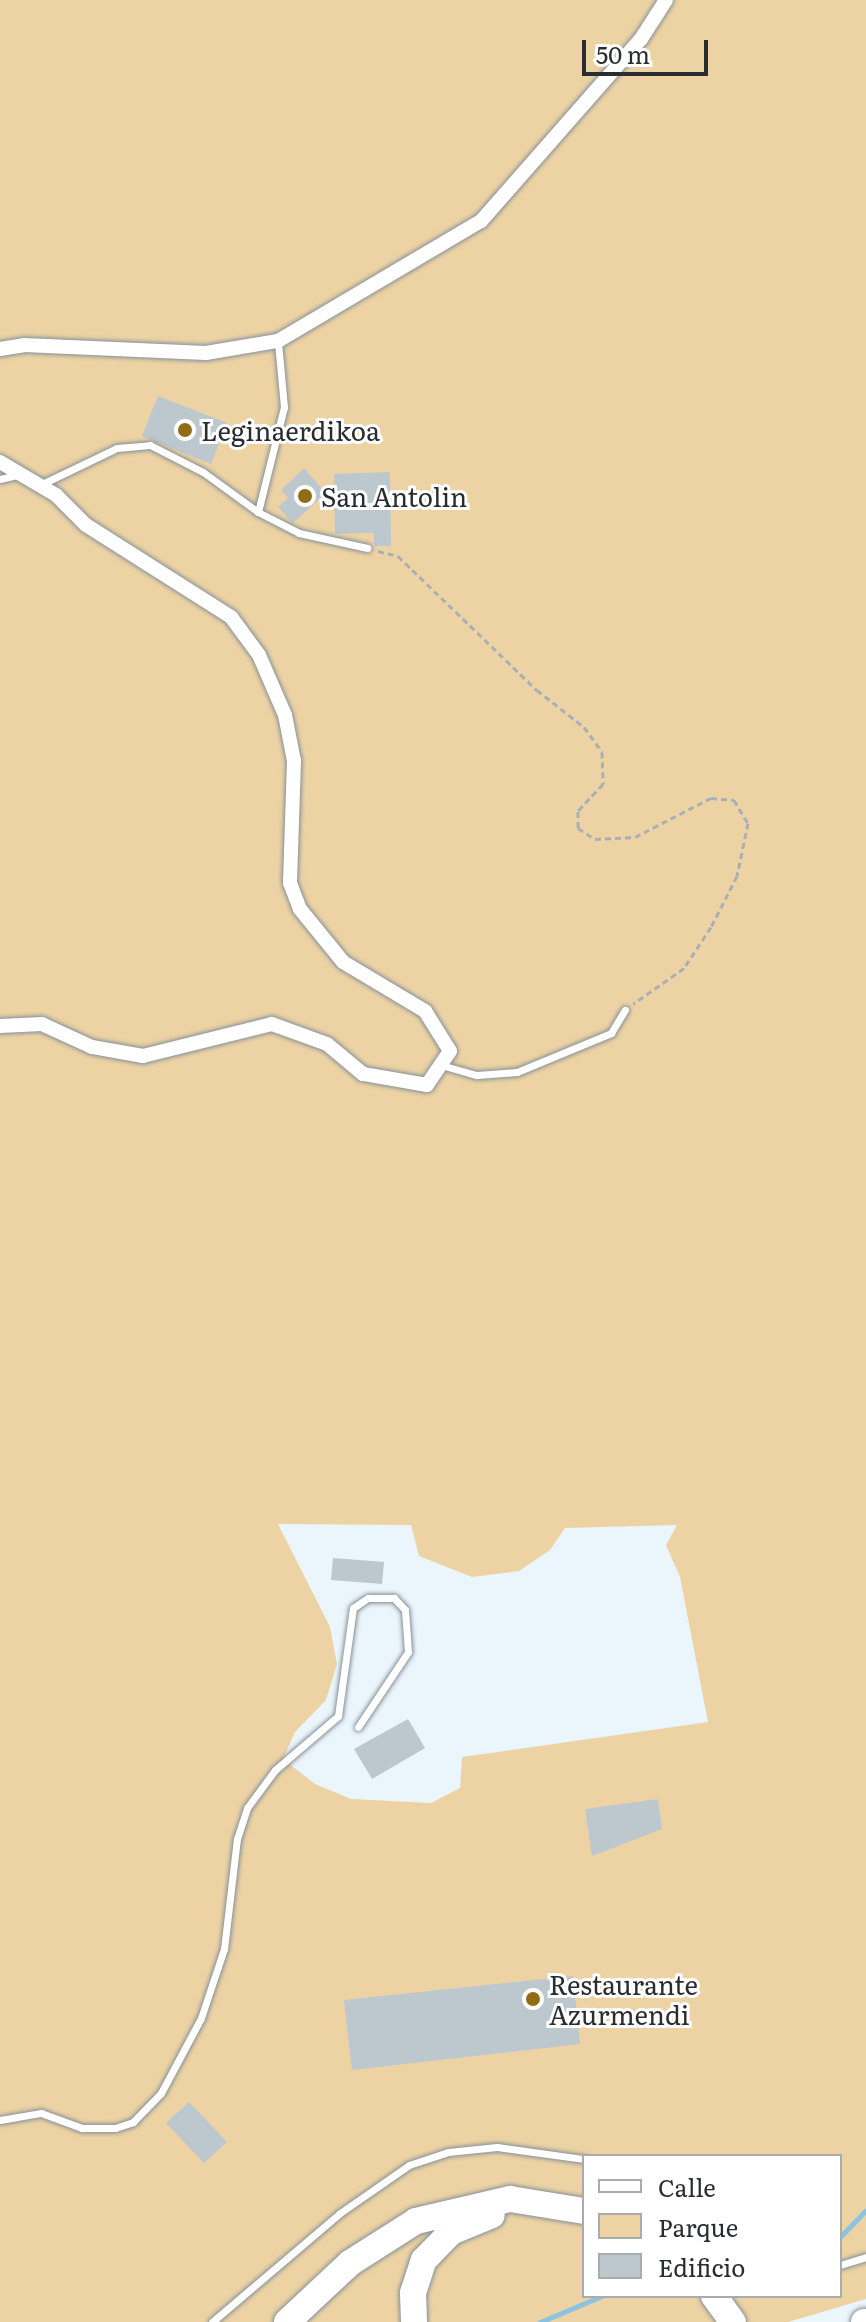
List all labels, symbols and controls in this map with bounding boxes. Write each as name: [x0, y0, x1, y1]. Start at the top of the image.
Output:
scale bar: [586, 24, 712, 74]
text: 50 m: [596, 36, 650, 71]
place label: Leginaerdikoa: [201, 414, 380, 446]
marker: Leginaerdikoa: [176, 421, 194, 439]
place label: San Antolin: [321, 480, 467, 512]
marker: San Antolin: [296, 487, 314, 505]
place label: Restaurante Azurmendi: [549, 1968, 698, 2030]
marker: Restaurante Azurmendi: [524, 1990, 542, 2008]
legend: [582, 2154, 842, 2298]
text: Calle: [658, 2169, 716, 2204]
text: Parque: [658, 2209, 738, 2244]
text: Edificio: [658, 2249, 745, 2284]

